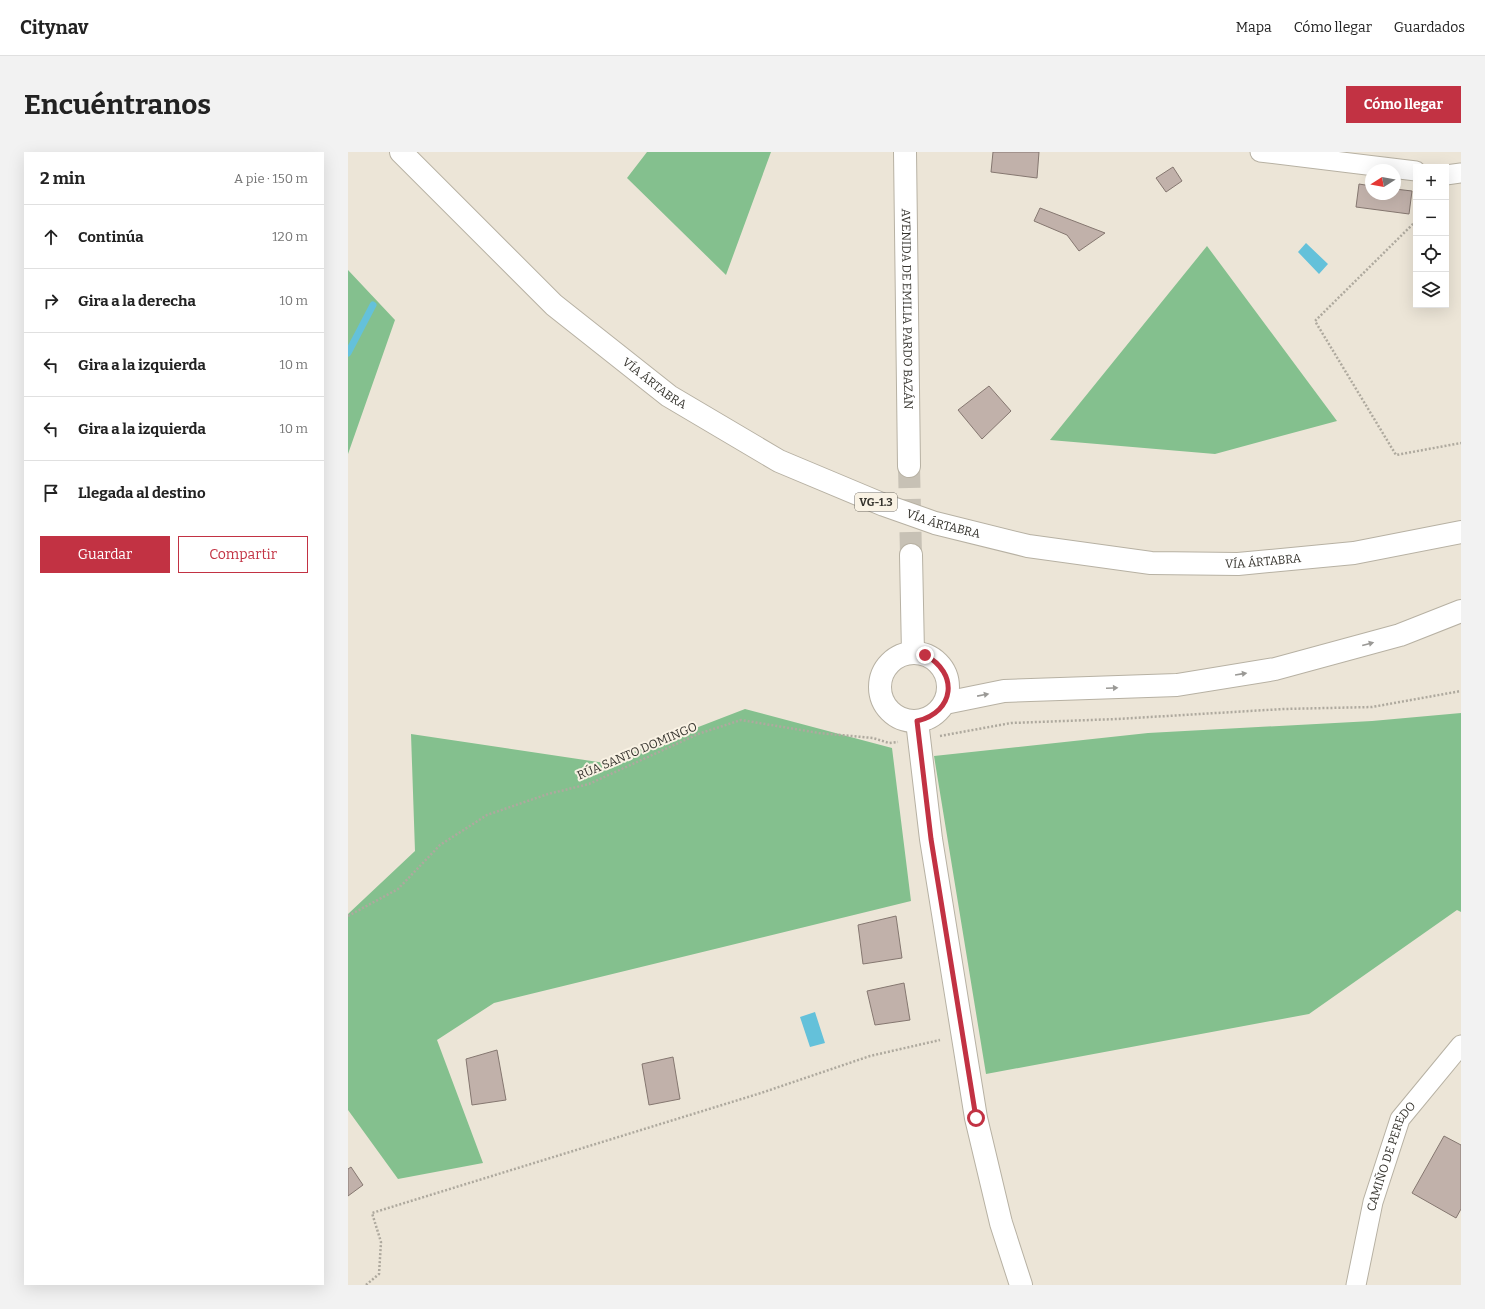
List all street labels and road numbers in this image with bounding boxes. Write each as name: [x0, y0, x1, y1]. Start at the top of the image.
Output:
street label: AVENIDA DE EMILIA PARDO BAZÁN: [899, 208, 916, 410]
street label: VÍA ÁRTABRA: [620, 355, 690, 412]
road number: VG-1.3: [855, 493, 897, 511]
street label: VÍA ÁRTABRA: [904, 506, 982, 541]
street label: VÍA ÁRTABRA: [1225, 551, 1302, 571]
street label: RÚA SANTO DOMINGO: [575, 718, 699, 783]
street label: CAMIÑO DE PEREDO: [1364, 1099, 1418, 1212]

